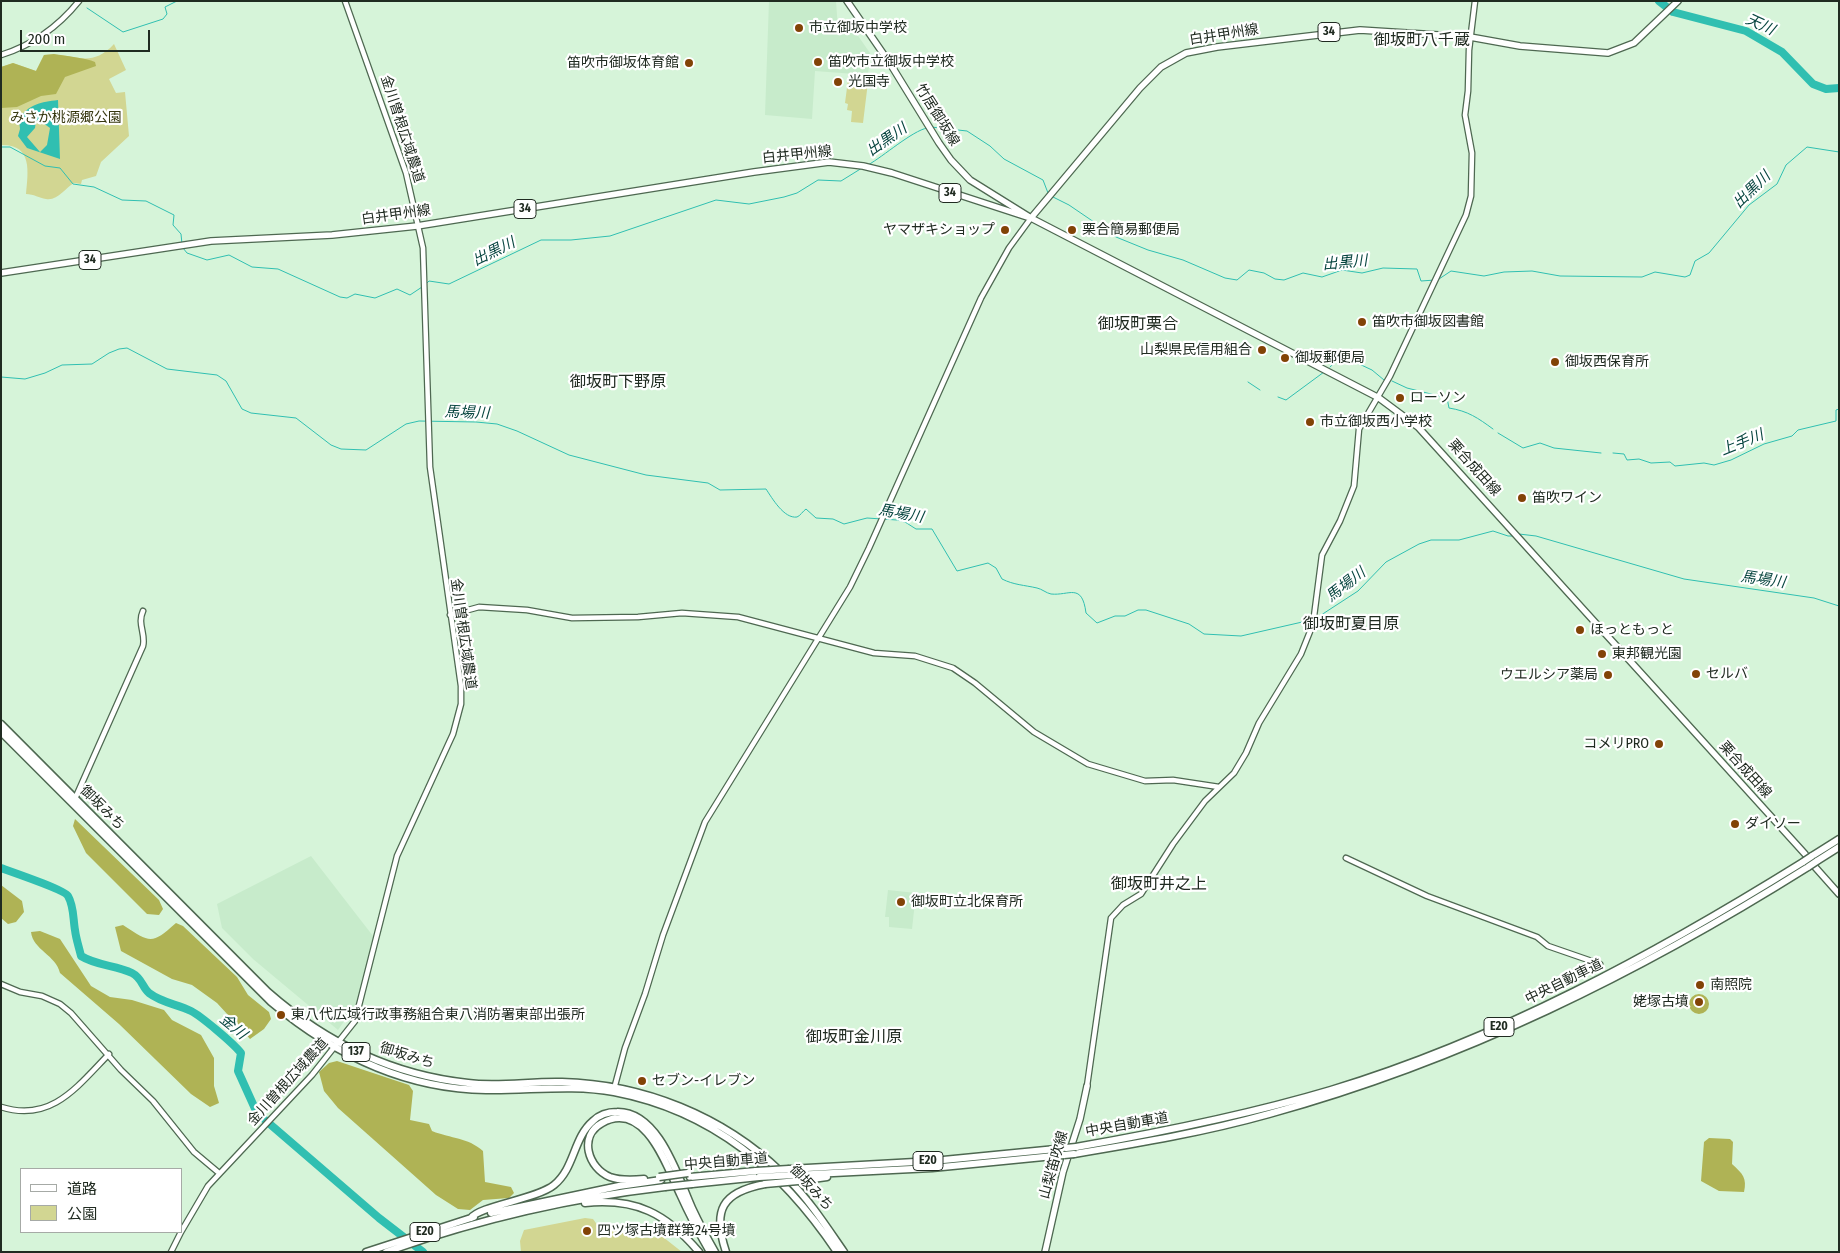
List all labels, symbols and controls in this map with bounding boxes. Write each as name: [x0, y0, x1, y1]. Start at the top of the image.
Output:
water label: 天川: [1743, 11, 1777, 39]
scale bar: [22, 20, 152, 52]
place label: 市立御坂中学校: [809, 20, 907, 36]
street label: 白井甲州線: [1188, 21, 1260, 49]
marker: 市立御坂中学校: [793, 22, 805, 34]
road number: 34: [1318, 22, 1340, 42]
text: 200 m: [28, 30, 65, 48]
district label: 御坂町八千蔵: [1374, 31, 1470, 51]
place label: 笛吹市立御坂中学校: [828, 54, 954, 70]
place label: 笛吹市御坂体育館: [567, 55, 679, 71]
marker: 笛吹市立御坂中学校: [812, 56, 824, 68]
marker: 笛吹市御坂体育館: [683, 57, 695, 69]
street label: 金川曽根広域農道: [377, 73, 427, 185]
place label: 光国寺: [848, 74, 890, 90]
marker: 光国寺: [832, 76, 844, 88]
street label: 竹居御坂線: [911, 81, 963, 149]
park label: みさか桃源郷公園: [10, 110, 122, 126]
water label: 出黒川: [863, 120, 911, 160]
street label: 白井甲州線: [761, 143, 833, 167]
water label: 出黒川: [1730, 168, 1774, 212]
road number: 34: [939, 184, 961, 202]
road number: 34: [514, 200, 536, 218]
street label: 白井甲州線: [360, 202, 432, 228]
place label: ヤマザキショップ: [883, 222, 995, 238]
place label: 栗合簡易郵便局: [1082, 222, 1180, 238]
marker: ヤマザキショップ: [999, 224, 1011, 236]
marker: 栗合簡易郵便局: [1066, 224, 1078, 236]
water label: 出黒川: [470, 234, 518, 270]
road number: 34: [79, 250, 101, 270]
water label: 出黒川: [1322, 252, 1368, 274]
place label: 笛吹市御坂図書館: [1372, 314, 1484, 330]
district label: 御坂町栗合: [1098, 315, 1178, 335]
marker: 笛吹市御坂図書館: [1356, 316, 1368, 328]
place label: 山梨県民信用組合: [1140, 342, 1252, 358]
marker: 山梨県民信用組合: [1256, 344, 1268, 356]
place label: 御坂郵便局: [1295, 350, 1365, 366]
marker: 御坂郵便局: [1279, 352, 1291, 364]
place label: 御坂西保育所: [1565, 354, 1649, 370]
marker: 御坂西保育所: [1549, 356, 1561, 368]
district label: 御坂町下野原: [570, 373, 666, 393]
place label: ローソン: [1410, 390, 1466, 406]
marker: ローソン: [1394, 392, 1406, 404]
water label: 馬場川: [444, 403, 490, 423]
place label: 市立御坂西小学校: [1320, 414, 1432, 430]
marker: 市立御坂西小学校: [1304, 416, 1316, 428]
water label: 上手川: [1718, 426, 1766, 460]
street label: 栗合成田線: [1444, 436, 1504, 500]
place label: 笛吹ワイン: [1532, 490, 1602, 506]
marker: 笛吹ワイン: [1516, 492, 1528, 504]
water label: 馬場川: [877, 501, 925, 527]
water label: 馬場川: [1323, 564, 1369, 606]
water label: 馬場川: [1739, 568, 1787, 592]
street label: 金川曽根広域農道: [447, 577, 479, 691]
district label: 御坂町夏目原: [1303, 615, 1399, 635]
place label: ほっともっと: [1590, 622, 1674, 638]
marker: ほっともっと: [1574, 624, 1586, 636]
place label: 東邦観光園: [1612, 646, 1682, 662]
marker: 東邦観光園: [1596, 648, 1608, 660]
place label: セルバ: [1706, 666, 1748, 682]
place label: ウエルシア薬局: [1500, 667, 1598, 683]
marker: セルバ: [1690, 668, 1702, 680]
marker: ウエルシア薬局: [1602, 669, 1614, 681]
place label: コメリPRO: [1583, 736, 1649, 752]
marker: コメリPRO: [1653, 738, 1665, 750]
street label: 栗合成田線: [1715, 738, 1775, 802]
street label: 御坂みち: [76, 782, 128, 834]
place label: ダイソー: [1745, 816, 1801, 832]
marker: ダイソー: [1729, 818, 1741, 830]
district label: 御坂町井之上: [1111, 875, 1207, 895]
place label: 御坂町立北保育所: [911, 894, 1023, 910]
marker: 御坂町立北保育所: [895, 896, 907, 908]
street label: 中央自動車道: [1523, 956, 1605, 1008]
place label: 南照院: [1710, 977, 1752, 993]
marker: 南照院: [1694, 979, 1706, 991]
place label: 姥塚古墳: [1633, 994, 1689, 1010]
marker: 姥塚古墳: [1693, 996, 1705, 1008]
place label: 東八代広域行政事務組合東八消防署東部出張所: [291, 1007, 585, 1023]
marker: 東八代広域行政事務組合東八消防署東部出張所: [275, 1009, 287, 1021]
water label: 金川: [216, 1010, 250, 1044]
road number: E20: [1484, 1018, 1514, 1036]
district label: 御坂町金川原: [806, 1028, 902, 1048]
street label: 金川曽根広域農道: [244, 1035, 332, 1129]
street label: 御坂みち: [378, 1040, 436, 1072]
road number: 137: [342, 1042, 370, 1062]
place label: セブン-イレブン: [652, 1073, 755, 1089]
marker: セブン-イレブン: [636, 1075, 648, 1087]
street label: 中央自動車道: [1084, 1109, 1170, 1141]
street label: 山梨笛吹線: [1036, 1129, 1072, 1201]
street label: 中央自動車道: [683, 1150, 769, 1174]
road number: E20: [913, 1152, 943, 1170]
street label: 御坂みち: [786, 1162, 836, 1214]
legend: [20, 1168, 182, 1233]
text: 道路: [67, 1180, 97, 1198]
text: 公園: [67, 1205, 97, 1223]
road number: E20: [410, 1222, 440, 1242]
place label: 四ツ塚古墳群第24号墳: [597, 1223, 736, 1239]
marker: 四ツ塚古墳群第24号墳: [581, 1225, 593, 1237]

